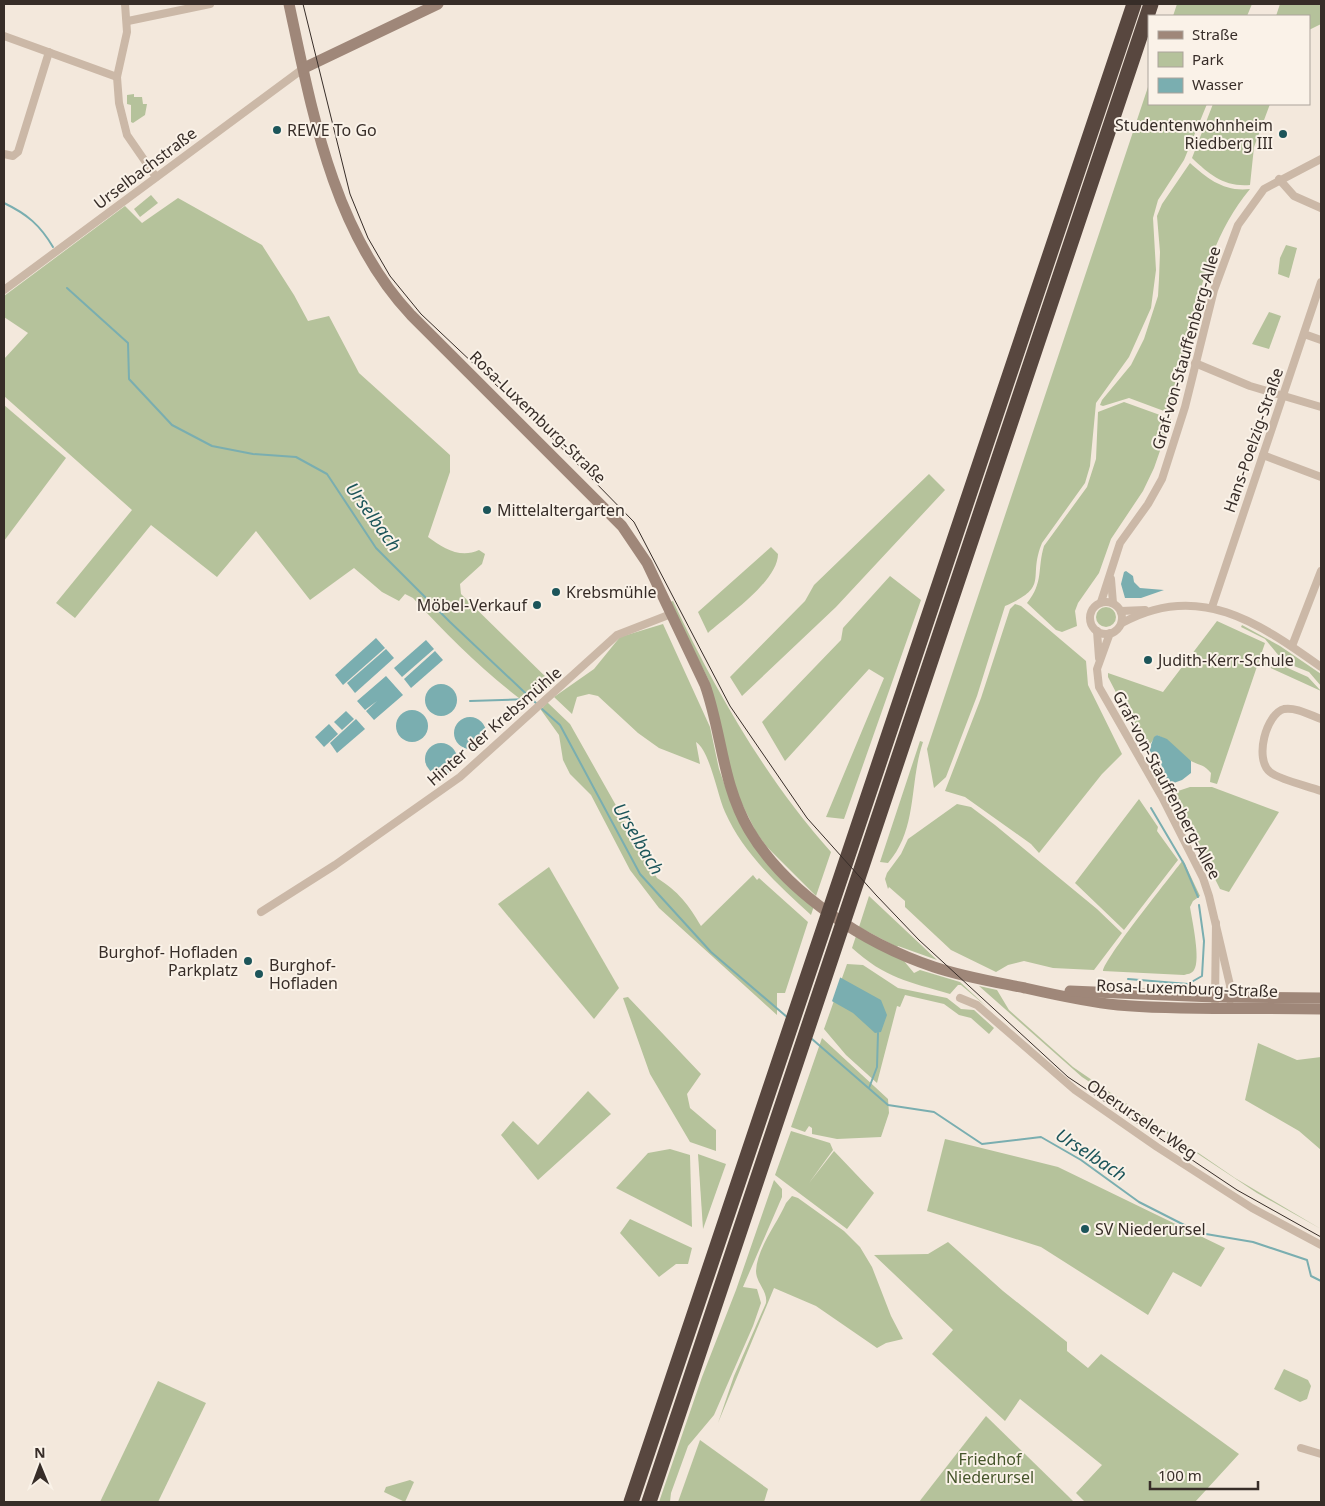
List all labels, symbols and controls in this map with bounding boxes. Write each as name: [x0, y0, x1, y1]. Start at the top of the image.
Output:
legend: [1148, 15, 1310, 105]
text: Straße: [1192, 24, 1238, 44]
text: Park: [1192, 49, 1224, 69]
text: Wasser: [1192, 74, 1243, 94]
place label: Studentenwohnheim Riedberg III: [1115, 114, 1273, 154]
place label: REWE To Go: [287, 119, 377, 141]
street label: Urselbachstraße: [89, 122, 201, 214]
marker: REWE To Go: [271, 124, 283, 136]
marker: Studentenwohnheim Riedberg III: [1277, 128, 1289, 140]
street label: Graf-von-Stauffenberg-Allee: [1146, 244, 1226, 452]
street label: Rosa-Luxemburg-Straße: [465, 346, 611, 488]
street label: Hans-Poelzig-Straße: [1218, 365, 1288, 515]
water label: Urselbach: [341, 477, 407, 556]
place label: Mittelaltergarten: [497, 499, 625, 521]
marker: Mittelaltergarten: [481, 504, 493, 516]
place label: Krebsmühle: [566, 581, 657, 603]
marker: Krebsmühle: [550, 586, 562, 598]
place label: Möbel-Verkauf: [417, 594, 528, 616]
marker: Möbel-Verkauf: [531, 599, 543, 611]
place label: Judith-Kerr-Schule: [1156, 649, 1294, 671]
marker: Judith-Kerr-Schule: [1142, 654, 1154, 666]
street label: Hinter der Krebsmühle: [422, 661, 566, 791]
street label: Graf-von-Stauffenberg-Allee: [1108, 687, 1226, 883]
water label: Urselbach: [608, 798, 670, 879]
place label: Burghof- Hofladen Parkplatz: [98, 941, 238, 981]
place label: Burghof- Hofladen: [269, 954, 338, 994]
marker: Burghof- Hofladen Parkplatz: [242, 955, 254, 967]
marker: Burghof- Hofladen: [253, 968, 265, 980]
street label: Rosa-Luxemburg-Straße: [1096, 974, 1278, 1002]
street label: Oberurseler Weg: [1083, 1074, 1201, 1164]
water label: Urselbach: [1051, 1122, 1132, 1186]
place label: SV Niederursel: [1095, 1218, 1206, 1240]
marker: SV Niederursel: [1079, 1223, 1091, 1235]
north arrow: [15, 1441, 65, 1491]
text: N: [34, 1443, 46, 1462]
park label: Friedhof Niederursel: [946, 1448, 1034, 1488]
scale bar: [1150, 1458, 1258, 1490]
text: 100 m: [1158, 1465, 1202, 1485]

